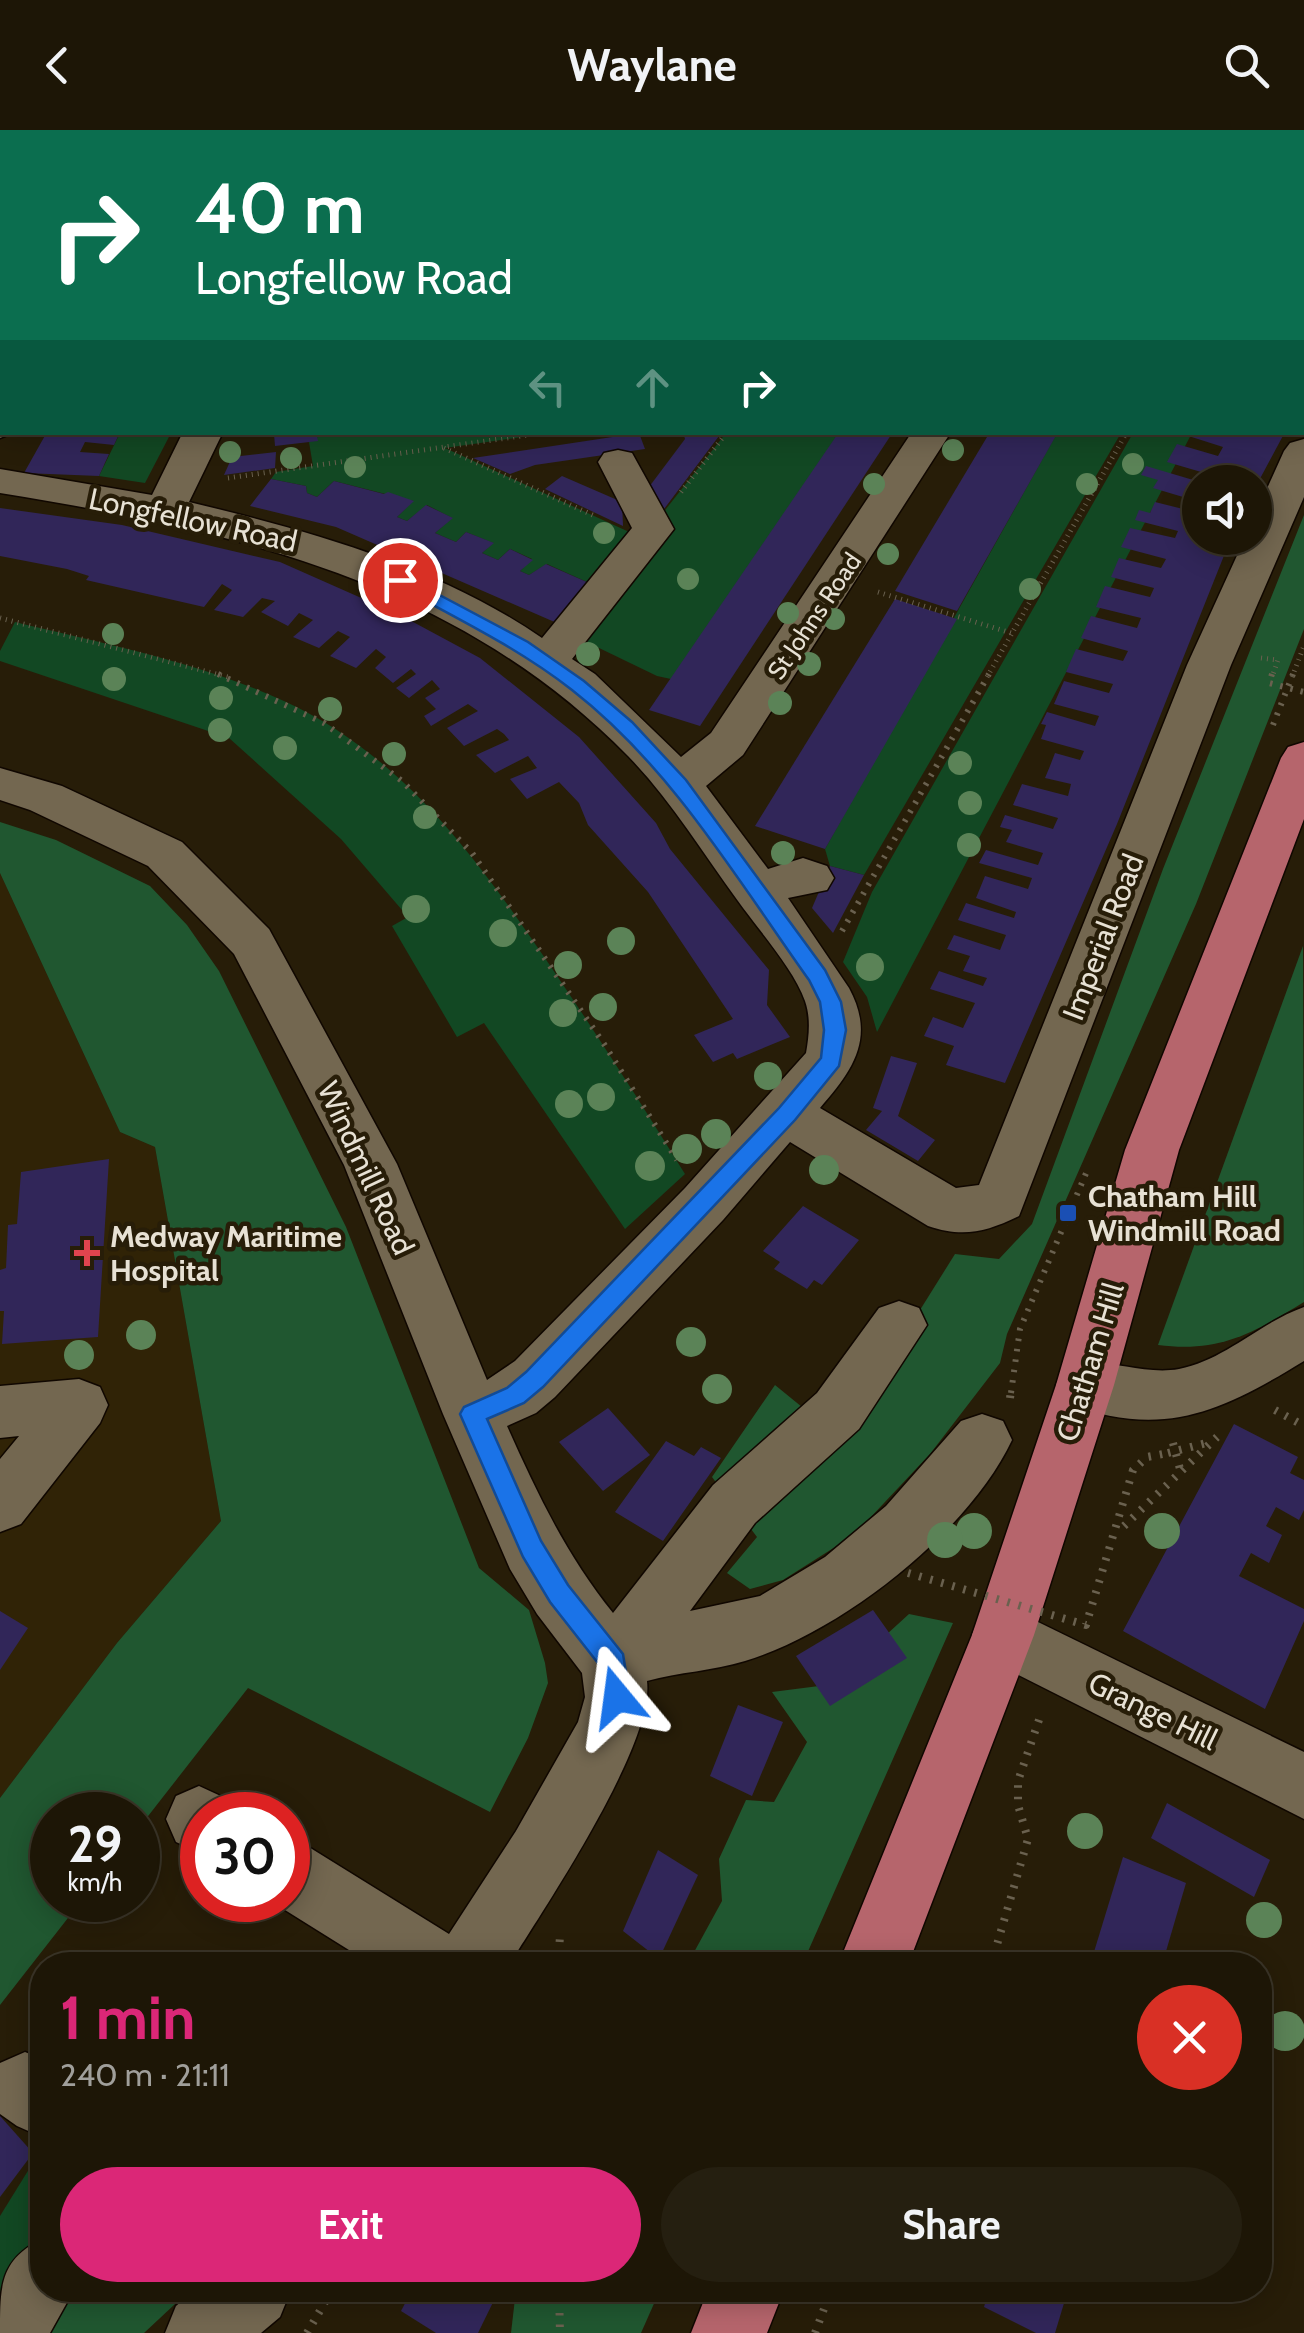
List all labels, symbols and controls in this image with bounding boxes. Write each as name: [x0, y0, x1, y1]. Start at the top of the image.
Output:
icon: back: [30, 38, 85, 93]
text: Waylane: [567, 38, 737, 92]
icon: search: [1219, 38, 1274, 93]
text: 40 m: [195, 165, 364, 251]
icon: right: [30, 170, 160, 300]
text: Longfellow Road: [195, 251, 513, 305]
icon: left: [520, 360, 575, 415]
icon: ahead: [625, 360, 680, 415]
icon: right: [730, 360, 785, 415]
map controls: [1182, 465, 1272, 555]
button: sound: [1182, 465, 1272, 555]
street label: Longfellow Road: [86, 480, 300, 560]
pin: [358, 538, 443, 623]
street label: St Johns Road: [761, 547, 867, 685]
icon: arrive: [373, 553, 428, 608]
street label: Imperial Road: [1054, 849, 1152, 1025]
street label: Windmill Road: [310, 1076, 422, 1260]
place label: Chatham Hill Windmill Road: [1088, 1178, 1281, 1249]
marker: Chatham Hill Windmill Road: [1057, 1202, 1079, 1224]
place label: Medway Maritime Hospital: [110, 1218, 342, 1289]
marker: Medway Maritime Hospital: [74, 1240, 100, 1266]
street label: Chatham Hill: [1048, 1278, 1132, 1446]
position arrow: [565, 1645, 669, 1749]
street label: Grange Hill: [1082, 1664, 1224, 1758]
speed limit sign: 30: [180, 1792, 310, 1922]
text: 29: [68, 1814, 122, 1875]
text: km/h: [68, 1867, 122, 1897]
text: 1 min: [60, 1981, 195, 2054]
button: close: [1137, 1985, 1242, 2090]
text: 240 m · 21:11: [60, 2055, 230, 2094]
button: Exit: [60, 2167, 641, 2282]
button: Share: [661, 2167, 1242, 2282]

